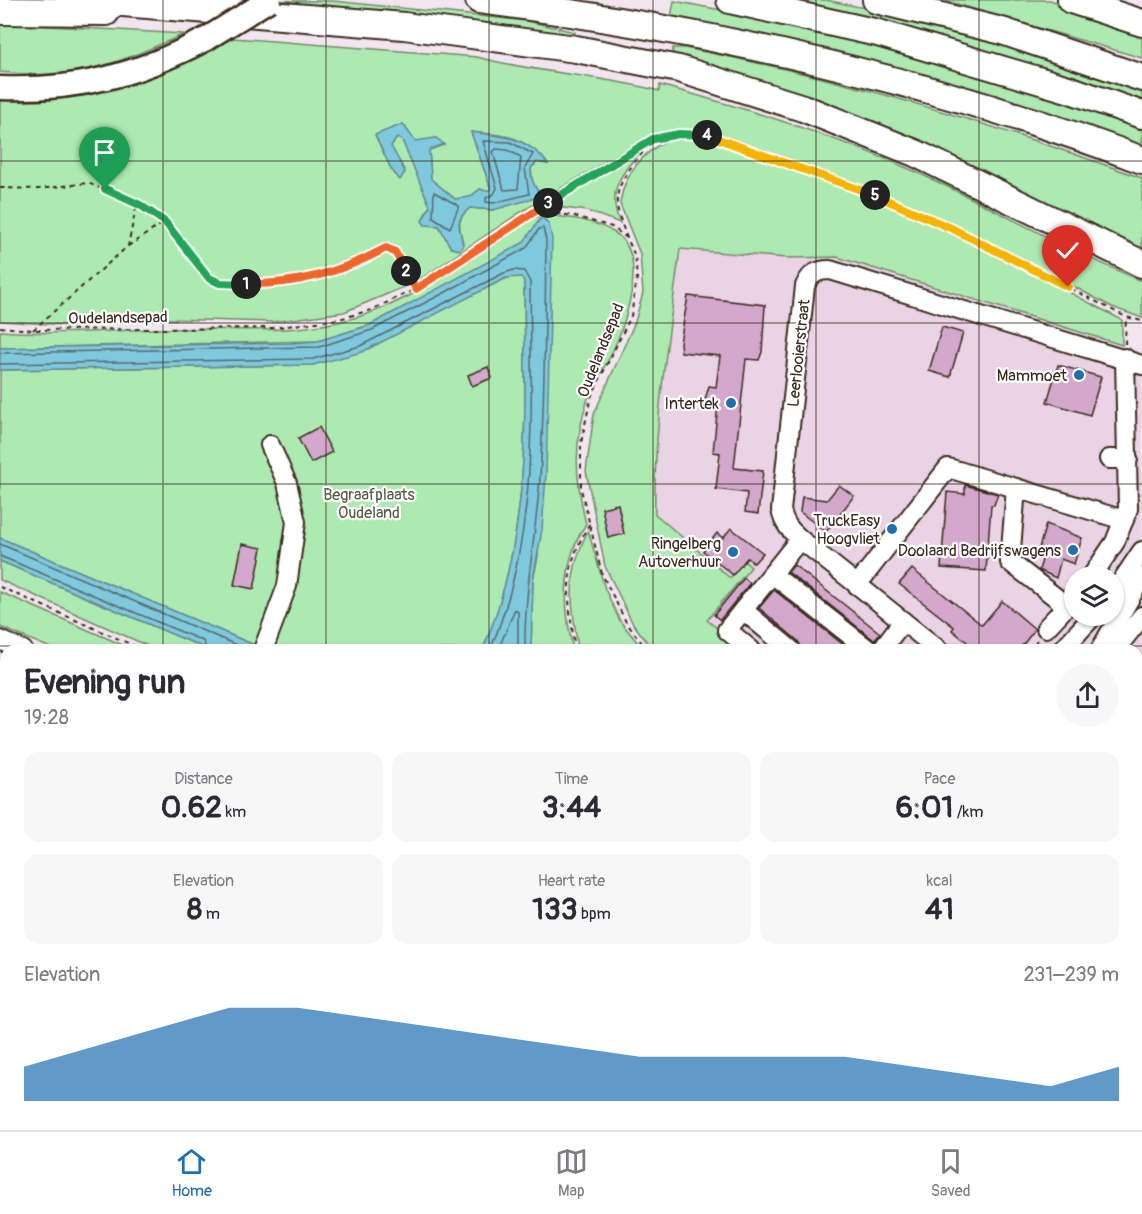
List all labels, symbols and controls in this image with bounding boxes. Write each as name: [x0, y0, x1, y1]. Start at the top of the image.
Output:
pin: 4: [692, 120, 722, 150]
text: 4: [702, 125, 712, 145]
pin: [79, 127, 130, 189]
icon: arrive: [88, 136, 121, 169]
pin: 5: [860, 180, 890, 210]
text: 5: [871, 185, 879, 205]
pin: 3: [533, 188, 563, 218]
text: 3: [544, 193, 552, 213]
pin: [1042, 225, 1093, 287]
icon: check: [1051, 234, 1084, 267]
pin: 2: [391, 256, 421, 286]
text: 2: [402, 261, 410, 281]
pin: 1: [231, 269, 261, 299]
text: 1: [243, 274, 249, 294]
street label: Leerlooierstraat: [783, 298, 815, 408]
street label: Oudelandsepad: [573, 300, 629, 400]
street label: Oudelandsepad: [68, 307, 168, 329]
place label: Mammoet: [997, 366, 1068, 386]
marker: Mammoet: [1072, 368, 1086, 382]
place label: Intertek: [665, 394, 719, 414]
marker: Intertek: [724, 396, 738, 410]
park label: Begraafplaats Oudeland: [323, 485, 415, 523]
place label: TruckEasy Hoogvliet: [813, 511, 881, 549]
marker: TruckEasy Hoogvliet: [885, 522, 899, 536]
place label: Ringelberg Autoverhuur: [638, 534, 721, 572]
place label: Doolaard Bedrijfswagens: [898, 541, 1061, 561]
marker: Doolaard Bedrijfswagens: [1066, 543, 1080, 557]
marker: Ringelberg Autoverhuur: [726, 545, 740, 559]
map controls: [1064, 566, 1124, 626]
button: layers: [1064, 566, 1124, 626]
text: Evening run: [24, 662, 185, 703]
button: share: [1056, 664, 1119, 727]
text: 19:28: [24, 705, 69, 730]
text: Distance: [174, 769, 233, 789]
text: Time: [555, 769, 588, 789]
text: Pace: [924, 769, 955, 789]
text: 0.62: [161, 789, 222, 826]
text: 3:44: [542, 789, 601, 826]
text: 6:01: [896, 789, 953, 826]
text: km: [222, 802, 246, 822]
text: /km: [953, 802, 983, 822]
text: Elevation: [173, 871, 234, 891]
text: Heart rate: [538, 871, 605, 891]
text: kcal: [926, 871, 953, 891]
text: 8: [187, 891, 202, 928]
text: 133: [532, 891, 578, 928]
text: 41: [925, 891, 954, 928]
text: m: [202, 904, 220, 924]
text: bpm: [578, 904, 611, 924]
text: Elevation: [24, 962, 100, 987]
text: 231–239 m: [1024, 962, 1119, 987]
tab: Home: [171, 1145, 212, 1201]
tab: Map: [555, 1145, 588, 1201]
tab: Saved: [931, 1145, 971, 1201]

